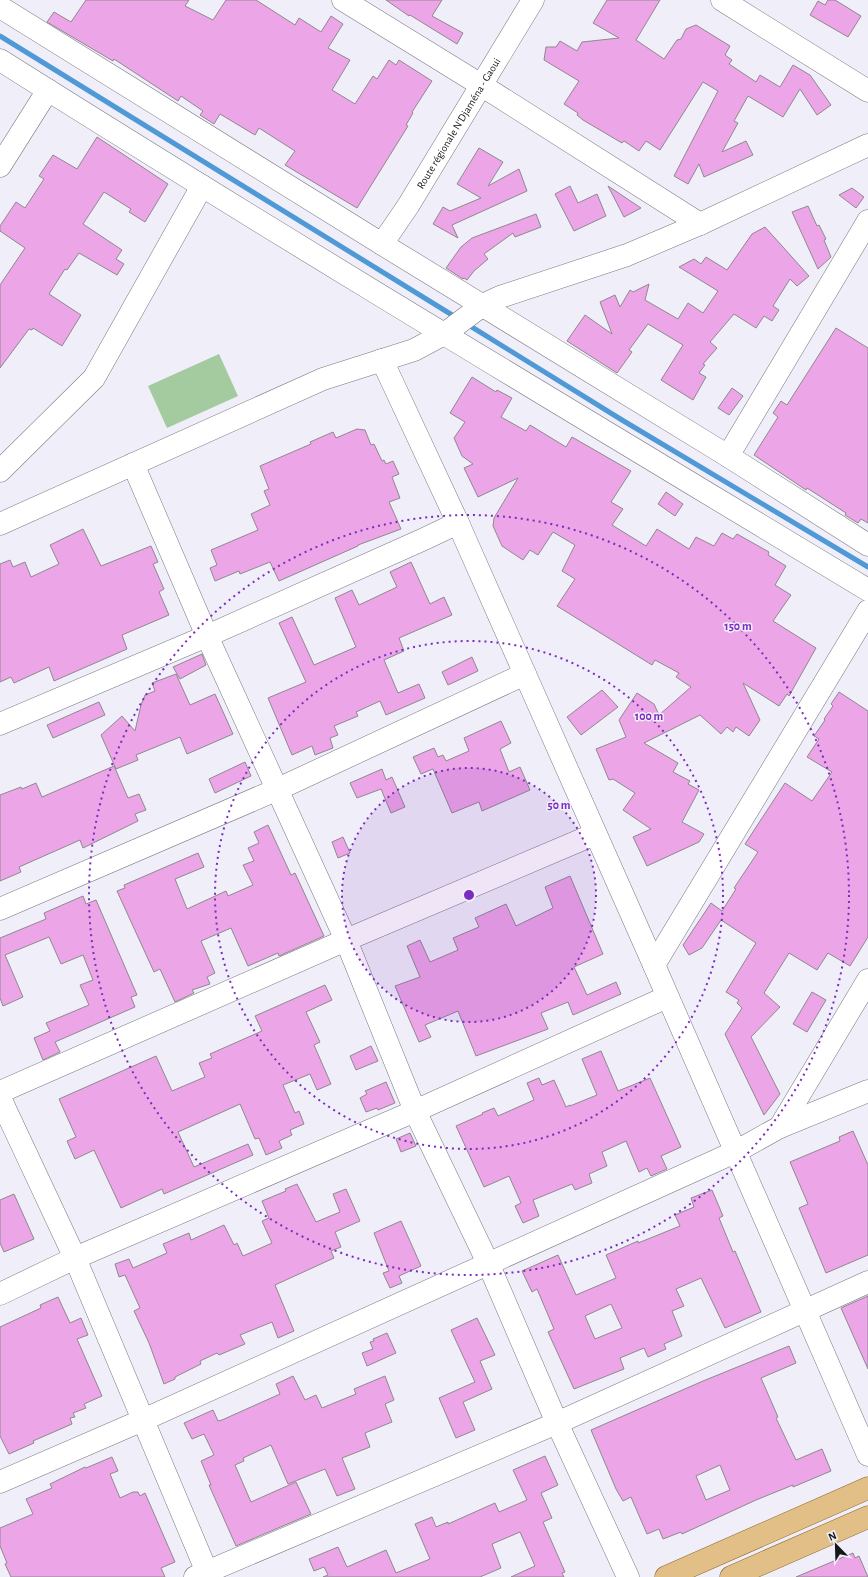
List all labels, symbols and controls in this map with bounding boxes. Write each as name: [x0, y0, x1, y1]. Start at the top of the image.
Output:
street label: Route régionale N'Djaména - Gaoui: [414, 56, 502, 190]
text: 150 m: [724, 620, 752, 632]
text: 100 m: [635, 710, 663, 722]
text: 50 m: [548, 799, 571, 811]
centre of rings: [462, 888, 476, 902]
north arrow: [816, 1525, 856, 1565]
text: N: [827, 1530, 838, 1543]

